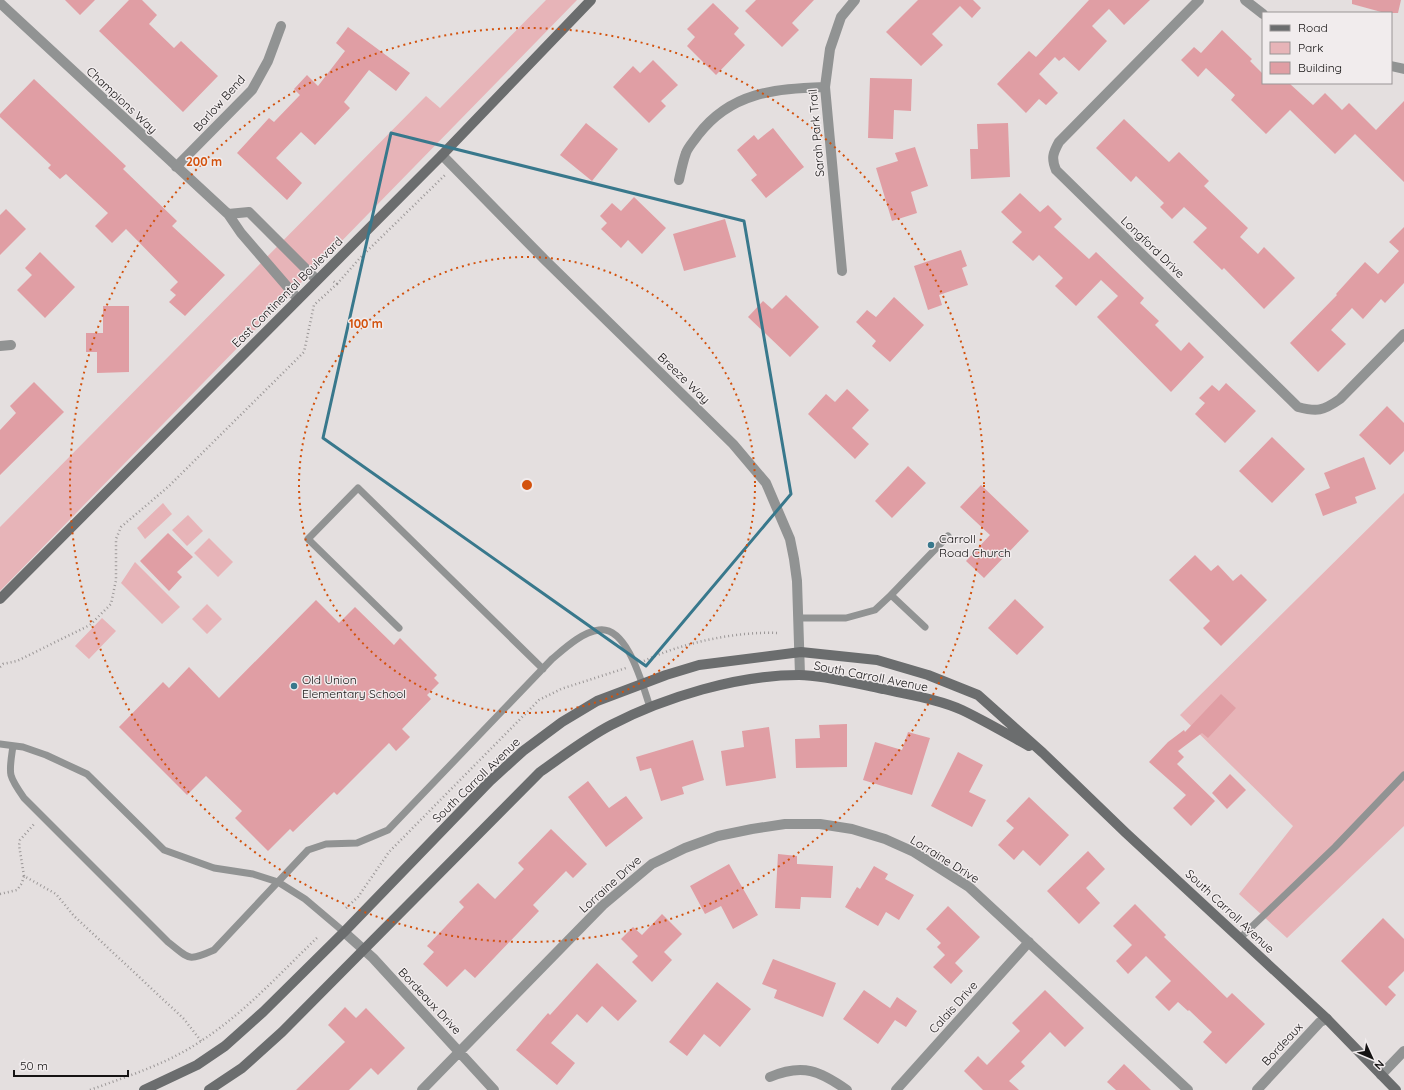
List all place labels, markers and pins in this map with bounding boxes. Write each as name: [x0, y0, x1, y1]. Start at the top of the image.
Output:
centre of rings: [520, 478, 534, 492]
place label: Carroll Road Church: [939, 531, 1011, 560]
marker: Carroll Road Church: [926, 540, 936, 550]
place label: Old Union Elementary School: [302, 672, 406, 701]
marker: Old Union Elementary School: [289, 681, 299, 691]

